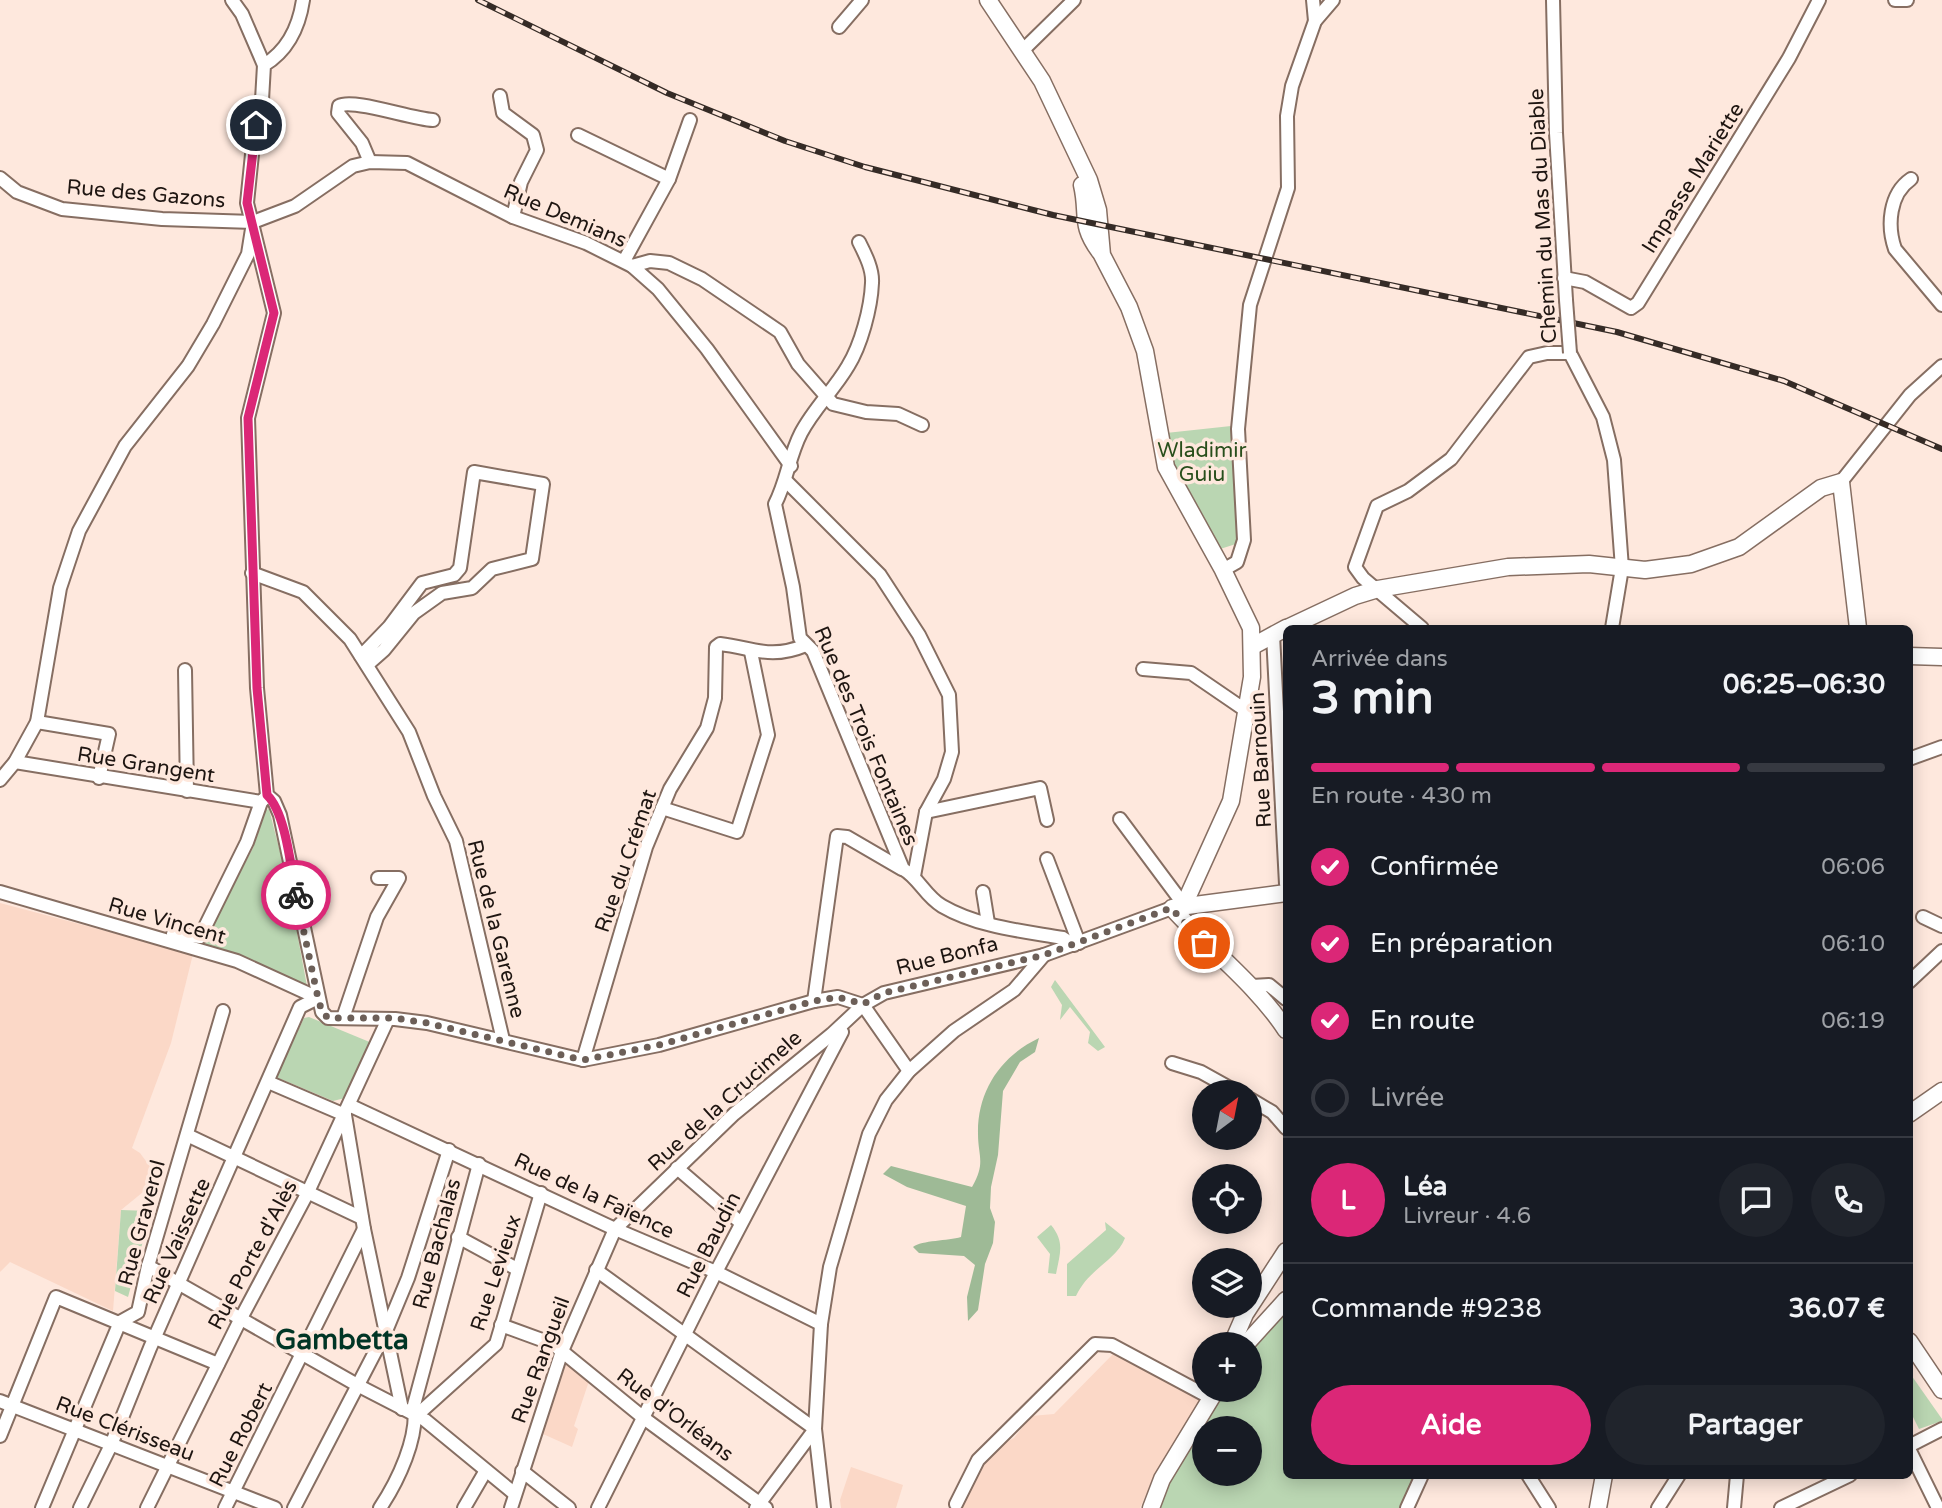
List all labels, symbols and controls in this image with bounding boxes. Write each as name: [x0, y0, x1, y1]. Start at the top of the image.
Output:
street label: Chemin du Mas du Diable: [1524, 88, 1562, 344]
pin: [226, 95, 286, 155]
street label: Impasse Mariette: [1637, 98, 1749, 258]
icon: home: [237, 106, 275, 144]
street label: Rue des Gazons: [65, 175, 227, 213]
street label: Rue Demians: [500, 179, 630, 253]
park label: Wladimir Guiu: [1157, 438, 1247, 487]
street label: Rue des Trois Fontaines: [808, 623, 924, 849]
text: Arrivée dans: [1311, 645, 1448, 673]
text: 06:25–06:30: [1723, 669, 1885, 700]
text: 3 min: [1311, 671, 1434, 726]
street label: Rue Barnouin: [1245, 692, 1277, 828]
street label: Rue Grangent: [75, 742, 217, 788]
text: En route · 430 m: [1311, 782, 1492, 810]
street label: Rue du Crémat: [590, 786, 662, 936]
street label: Rue de la Garenne: [462, 837, 530, 1021]
icon: check: [1311, 848, 1349, 886]
text: Confirmée: [1370, 851, 1499, 882]
text: 06:06: [1821, 853, 1885, 881]
courier: [261, 860, 331, 930]
icon: bike: [277, 876, 315, 914]
street label: Rue Vincent: [105, 892, 229, 950]
pin: [1174, 913, 1234, 973]
icon: bag: [1185, 924, 1223, 962]
icon: check: [1311, 925, 1349, 963]
text: En préparation: [1370, 928, 1553, 959]
text: 06:10: [1821, 930, 1885, 958]
street label: Rue Bonfa: [893, 931, 1001, 981]
icon: check: [1311, 1002, 1349, 1040]
text: En route: [1370, 1005, 1475, 1036]
text: 06:19: [1821, 1007, 1885, 1035]
street label: Rue de la Crucimele: [643, 1025, 807, 1177]
north arrow: [1192, 1080, 1262, 1150]
map controls: [1192, 1080, 1262, 1486]
text: Livrée: [1370, 1082, 1444, 1113]
street label: Rue de la Faïence: [510, 1148, 678, 1244]
street label: Rue Graverol: [113, 1157, 171, 1289]
button: chat: [1719, 1163, 1793, 1237]
button: phone: [1811, 1163, 1885, 1237]
button: locate: [1192, 1164, 1262, 1234]
text: Léa: [1403, 1171, 1447, 1202]
street label: Rue Vaissette: [138, 1174, 216, 1308]
street label: Rue Porte d'Alès: [203, 1176, 303, 1334]
street label: Rue Bachalas: [408, 1176, 466, 1312]
text: L: [1341, 1185, 1355, 1216]
street label: Rue Baudin: [672, 1188, 746, 1302]
text: Livreur · 4.6: [1403, 1202, 1531, 1230]
street label: Rue Levieux: [465, 1212, 527, 1334]
button: layers: [1192, 1248, 1262, 1318]
street label: Rue Rangueil: [507, 1293, 575, 1427]
text: Commande #9238: [1311, 1293, 1542, 1324]
text: 36.07 €: [1788, 1293, 1885, 1324]
district label: Gambetta: [275, 1323, 409, 1357]
button: +: [1192, 1332, 1262, 1402]
street label: Rue d'Orléans: [612, 1363, 738, 1467]
street label: Rue Robert: [204, 1379, 278, 1491]
button: Aide: [1311, 1385, 1591, 1465]
button: Partager: [1605, 1385, 1885, 1465]
street label: Rue Clérisseau: [52, 1391, 198, 1467]
button: −: [1192, 1416, 1262, 1486]

